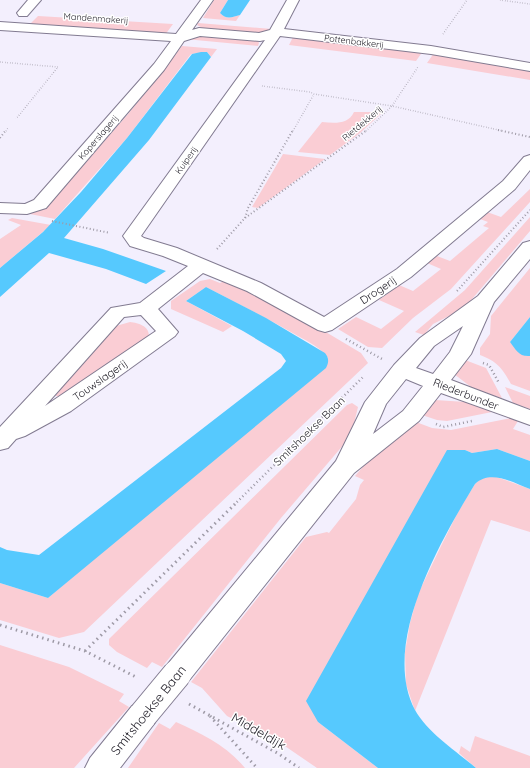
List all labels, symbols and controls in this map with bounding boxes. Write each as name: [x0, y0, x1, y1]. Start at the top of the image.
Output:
street label: Mandenmakerij: [63, 10, 129, 26]
street label: Pottenbakkerij: [323, 32, 385, 50]
street label: Rietdekkerij: [340, 103, 384, 143]
street label: Koperslagerij: [76, 112, 120, 162]
street label: Kuiperij: [172, 144, 200, 176]
street label: Drogerij: [357, 273, 399, 307]
street label: Touwslagerij: [70, 356, 130, 404]
street label: Riederbunder: [431, 375, 502, 413]
street label: Smitshoekse Baan: [270, 393, 348, 469]
street label: Smitshoekse Baan: [107, 662, 189, 758]
street label: Middeldijk: [229, 709, 289, 753]

